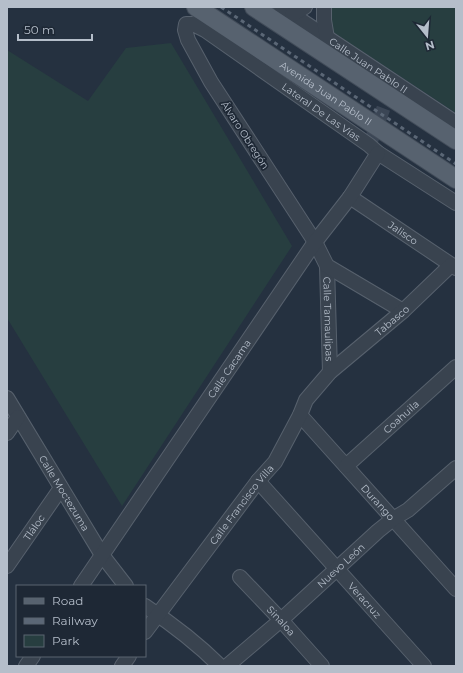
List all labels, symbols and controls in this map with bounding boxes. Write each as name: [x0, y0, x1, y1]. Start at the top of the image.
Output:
scale bar: [18, 16, 92, 42]
north arrow: [407, 16, 447, 56]
text: 50 m: [24, 22, 55, 37]
street label: Calle Juan Pablo II: [327, 34, 410, 96]
text: N: [424, 38, 436, 54]
street label: Avenida Juan Pablo II: [278, 58, 375, 128]
street label: Lateral De Las Vías: [280, 80, 363, 144]
street label: Álvaro Obregón: [218, 98, 272, 172]
street label: Jalisco: [385, 217, 421, 247]
street label: Calle Tamaulipas: [321, 277, 336, 362]
street label: Tabasco: [372, 302, 412, 338]
street label: Calle Cacama: [204, 337, 253, 400]
street label: Coahuila: [380, 397, 422, 436]
street label: Calle Moctezuma: [36, 452, 92, 533]
street label: Calle Francisco Villa: [206, 461, 276, 547]
street label: Durango: [358, 481, 398, 523]
street label: Tláloc: [20, 511, 48, 543]
street label: Nuevo León: [314, 540, 367, 590]
street label: Veracruz: [345, 580, 384, 621]
legend: [16, 585, 146, 657]
text: Road: [52, 593, 83, 608]
street label: Sinaloa: [264, 603, 298, 638]
text: Railway: [52, 613, 98, 628]
text: Park: [52, 633, 80, 648]

